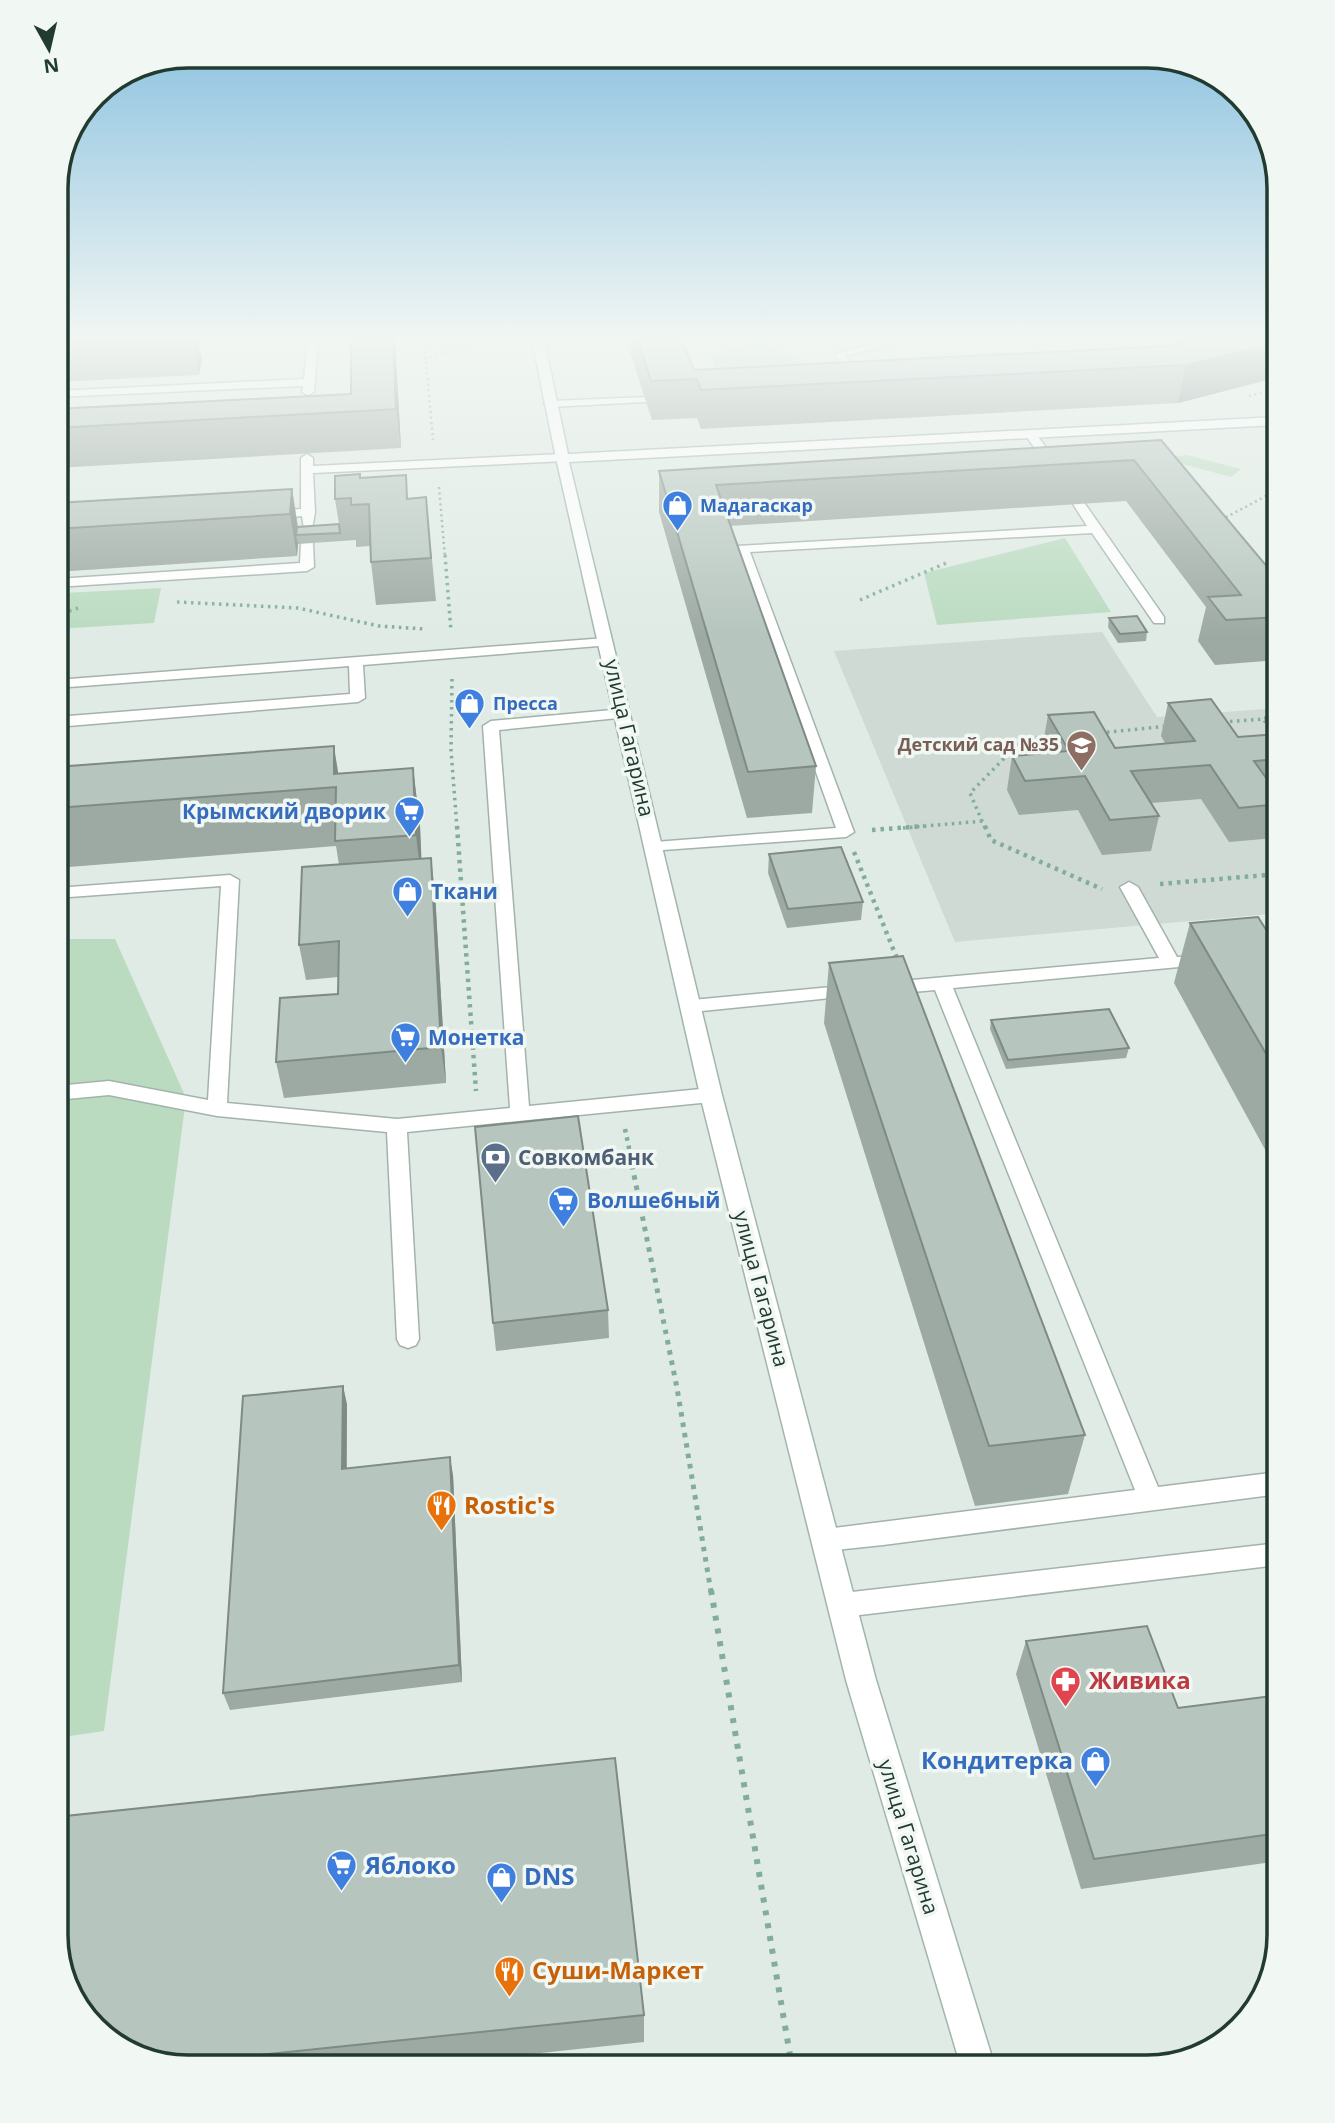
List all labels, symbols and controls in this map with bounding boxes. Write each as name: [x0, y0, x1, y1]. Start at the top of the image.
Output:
north arrow: [14, 14, 84, 84]
text: N: [42, 52, 61, 80]
shop icon: Мадагаскар: [660, 489, 694, 533]
place label: Мадагаскар: [700, 493, 813, 517]
street label: улица Гагарина: [598, 656, 662, 819]
shop icon: Пресса: [453, 687, 487, 731]
place label: Пресса: [493, 691, 558, 715]
school or university icon: Детский сад №35: [1065, 728, 1099, 772]
place label: Детский сад №35: [898, 732, 1059, 756]
supermarket icon: Крымский дворик: [392, 795, 426, 839]
place label: Крымский дворик: [182, 797, 386, 825]
shop icon: Ткани: [391, 875, 425, 919]
place label: Ткани: [431, 877, 498, 905]
supermarket icon: Монетка: [388, 1021, 422, 1065]
place label: Монетка: [428, 1023, 524, 1051]
bank icon: Совкомбанк: [478, 1141, 512, 1185]
place label: Совкомбанк: [518, 1143, 654, 1171]
supermarket icon: Волшебный: [547, 1184, 581, 1228]
place label: Волшебный: [587, 1186, 720, 1214]
street label: улица Гагарина: [728, 1208, 796, 1370]
place label: Rostic's: [464, 1488, 555, 1521]
restaurant icon: Rostic's: [424, 1489, 458, 1533]
place label: Живика: [1089, 1663, 1191, 1696]
pharmacy icon: Живика: [1049, 1664, 1083, 1708]
place label: Кондитерка: [921, 1743, 1073, 1776]
shop icon: Кондитерка: [1079, 1744, 1113, 1788]
street label: улица Гагарина: [872, 1756, 946, 1918]
place label: Яблоко: [364, 1848, 456, 1881]
supermarket icon: Яблоко: [325, 1849, 359, 1893]
place label: DNS: [524, 1859, 575, 1892]
shop icon: DNS: [484, 1860, 518, 1904]
place label: Суши-Маркет: [532, 1953, 704, 1986]
restaurant icon: Суши-Маркет: [492, 1954, 526, 1998]

